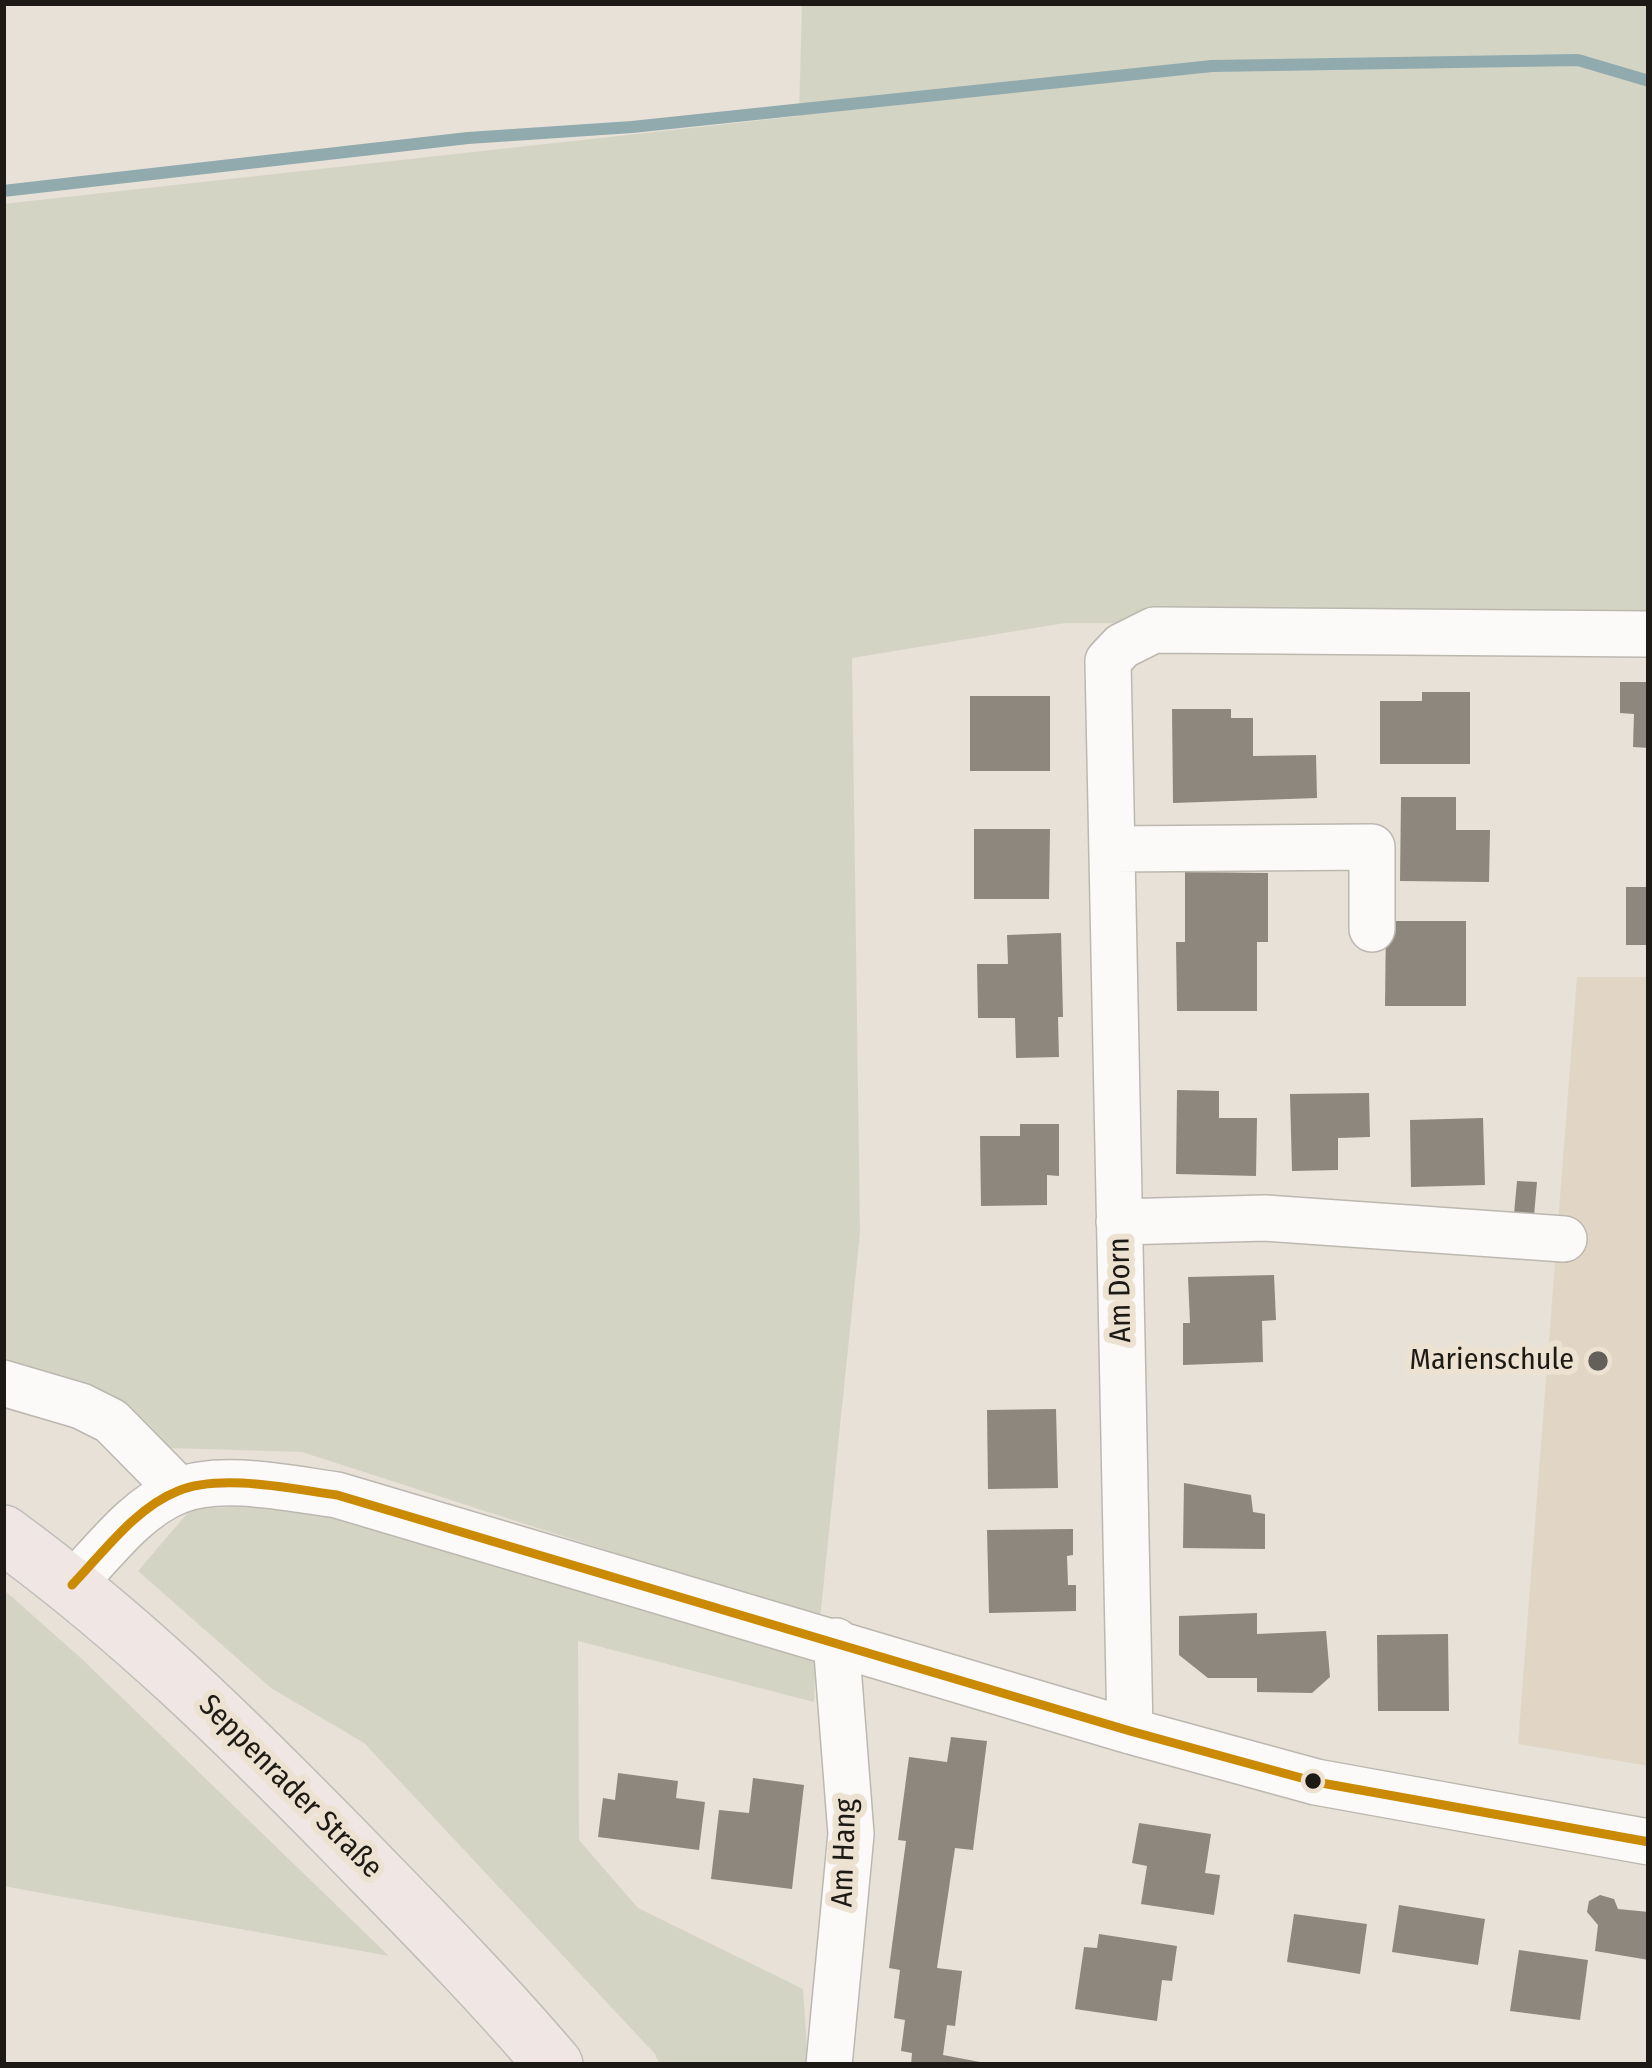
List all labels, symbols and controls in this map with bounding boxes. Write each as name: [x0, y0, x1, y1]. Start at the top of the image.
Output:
street label: Am Dorn: [1102, 1237, 1140, 1343]
place label: Marienschule: [1410, 1343, 1574, 1379]
marker: Marienschule: [1585, 1348, 1611, 1374]
street label: Seppenrader Straße: [191, 1688, 389, 1886]
unlabelled marker: [1302, 1770, 1324, 1792]
street label: Am Hang: [825, 1798, 865, 1908]

